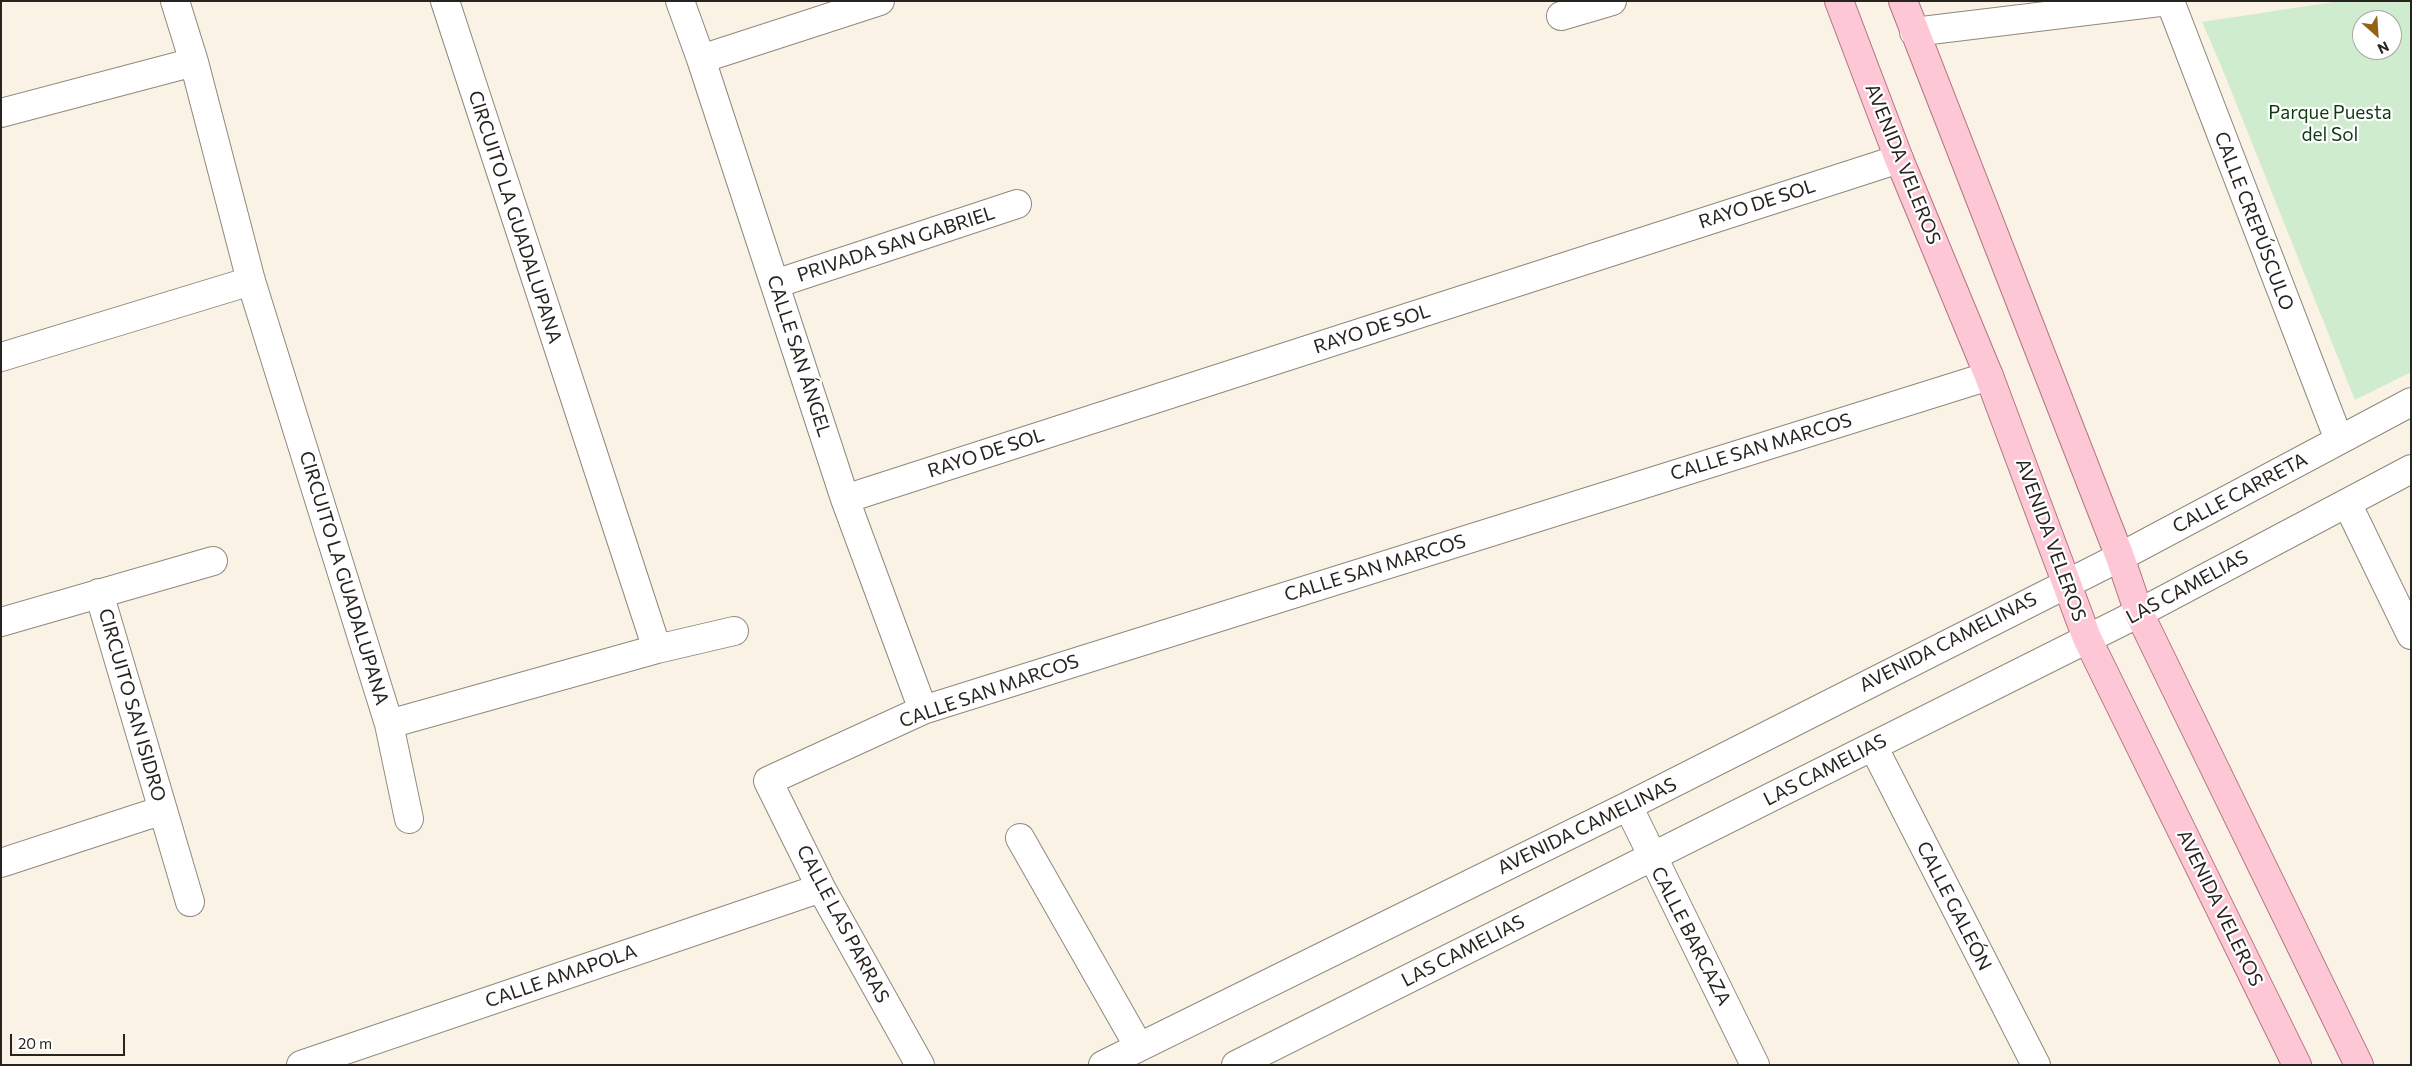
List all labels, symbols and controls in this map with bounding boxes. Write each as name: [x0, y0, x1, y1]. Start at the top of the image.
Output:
north arrow: [2352, 10, 2402, 60]
text: N: [2375, 38, 2392, 58]
street label: AVENIDA VELEROS: [1860, 80, 1946, 248]
street label: CIRCUITO LA GUADALUPANA: [463, 88, 567, 346]
park label: Parque Puesta del Sol: [2268, 102, 2392, 146]
street label: CALLE CREPÚSCULO: [2209, 128, 2299, 314]
street label: RAYO DE SOL: [1696, 174, 1818, 234]
street label: PRIVADA SAN GABRIEL: [794, 201, 998, 287]
street label: CALLE SAN ÁNGEL: [762, 272, 836, 440]
street label: RAYO DE SOL: [1311, 299, 1433, 359]
street label: CALLE SAN MARCOS: [1668, 409, 1854, 485]
street label: RAYO DE SOL: [925, 423, 1047, 483]
street label: CIRCUITO LA GUADALUPANA: [294, 448, 394, 708]
street label: CALLE CARRETA: [2169, 448, 2311, 538]
street label: AVENIDA VELEROS: [2011, 456, 2091, 624]
street label: CALLE SAN MARCOS: [1282, 530, 1468, 606]
street label: LAS CAMELIAS: [2122, 545, 2252, 629]
street label: AVENIDA CAMELINAS: [1855, 587, 2041, 697]
street label: CIRCUITO SAN ISIDRO: [94, 606, 170, 804]
street label: CALLE SAN MARCOS: [896, 650, 1082, 732]
street label: LAS CAMELIAS: [1760, 729, 1890, 811]
street label: AVENIDA CAMELINAS: [1494, 773, 1680, 879]
street label: AVENIDA VELEROS: [2172, 826, 2268, 990]
street label: CALLE GALEÓN: [1912, 838, 1996, 974]
street label: CALLE LAS PARRAS: [792, 841, 894, 1007]
street label: CALLE BARCAZA: [1646, 863, 1736, 1009]
street label: LAS CAMELIAS: [1398, 910, 1528, 992]
street label: CALLE AMAPOLA: [482, 939, 640, 1013]
scale bar: [12, 1024, 128, 1056]
text: 20 m: [18, 1034, 52, 1052]

